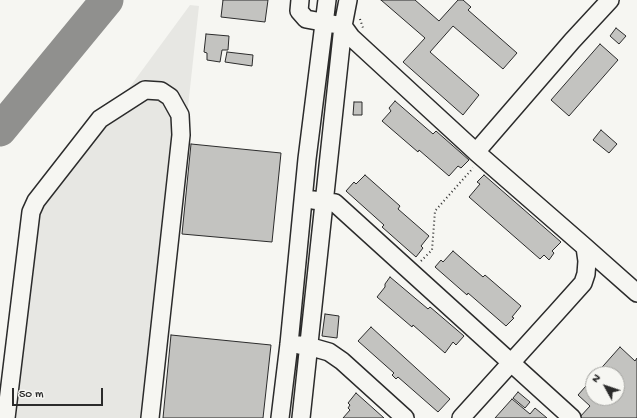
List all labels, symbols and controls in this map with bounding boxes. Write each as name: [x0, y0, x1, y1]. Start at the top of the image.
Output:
north arrow: [585, 366, 625, 406]
text: N: [590, 372, 603, 386]
scale bar: [14, 380, 105, 406]
text: 50 m: [19, 388, 44, 402]

